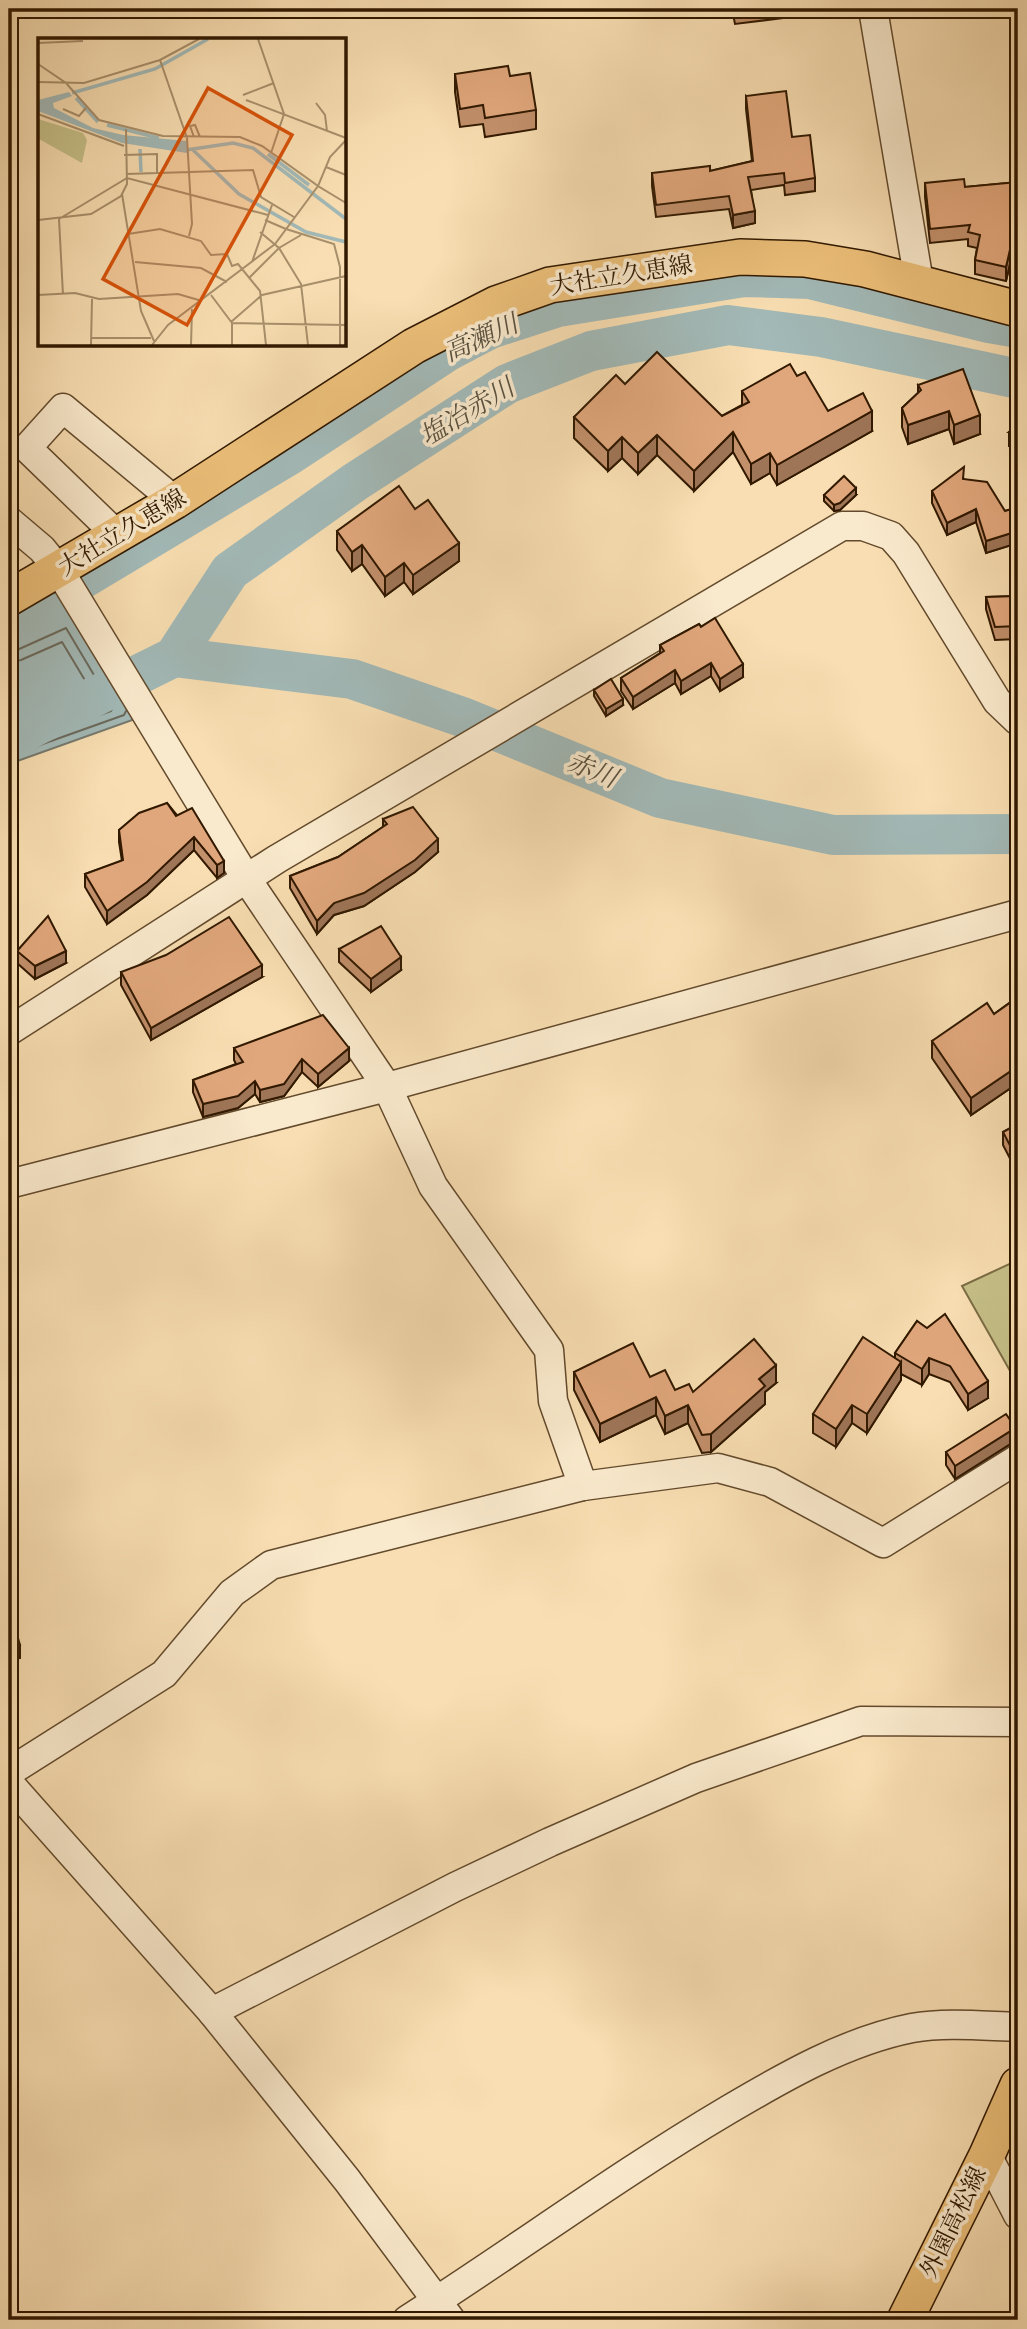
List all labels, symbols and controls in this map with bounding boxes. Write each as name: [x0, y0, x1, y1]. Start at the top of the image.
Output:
inset map: [38, 38, 346, 346]
street label: 大社立久恵線: [547, 248, 695, 302]
water label: 高瀬川: [438, 305, 526, 370]
water label: 塩冶赤川: [413, 369, 523, 454]
street label: 大社立久恵線: [52, 481, 192, 583]
water label: 赤川: [561, 744, 625, 797]
street label: 外園高松線: [912, 2161, 994, 2283]

